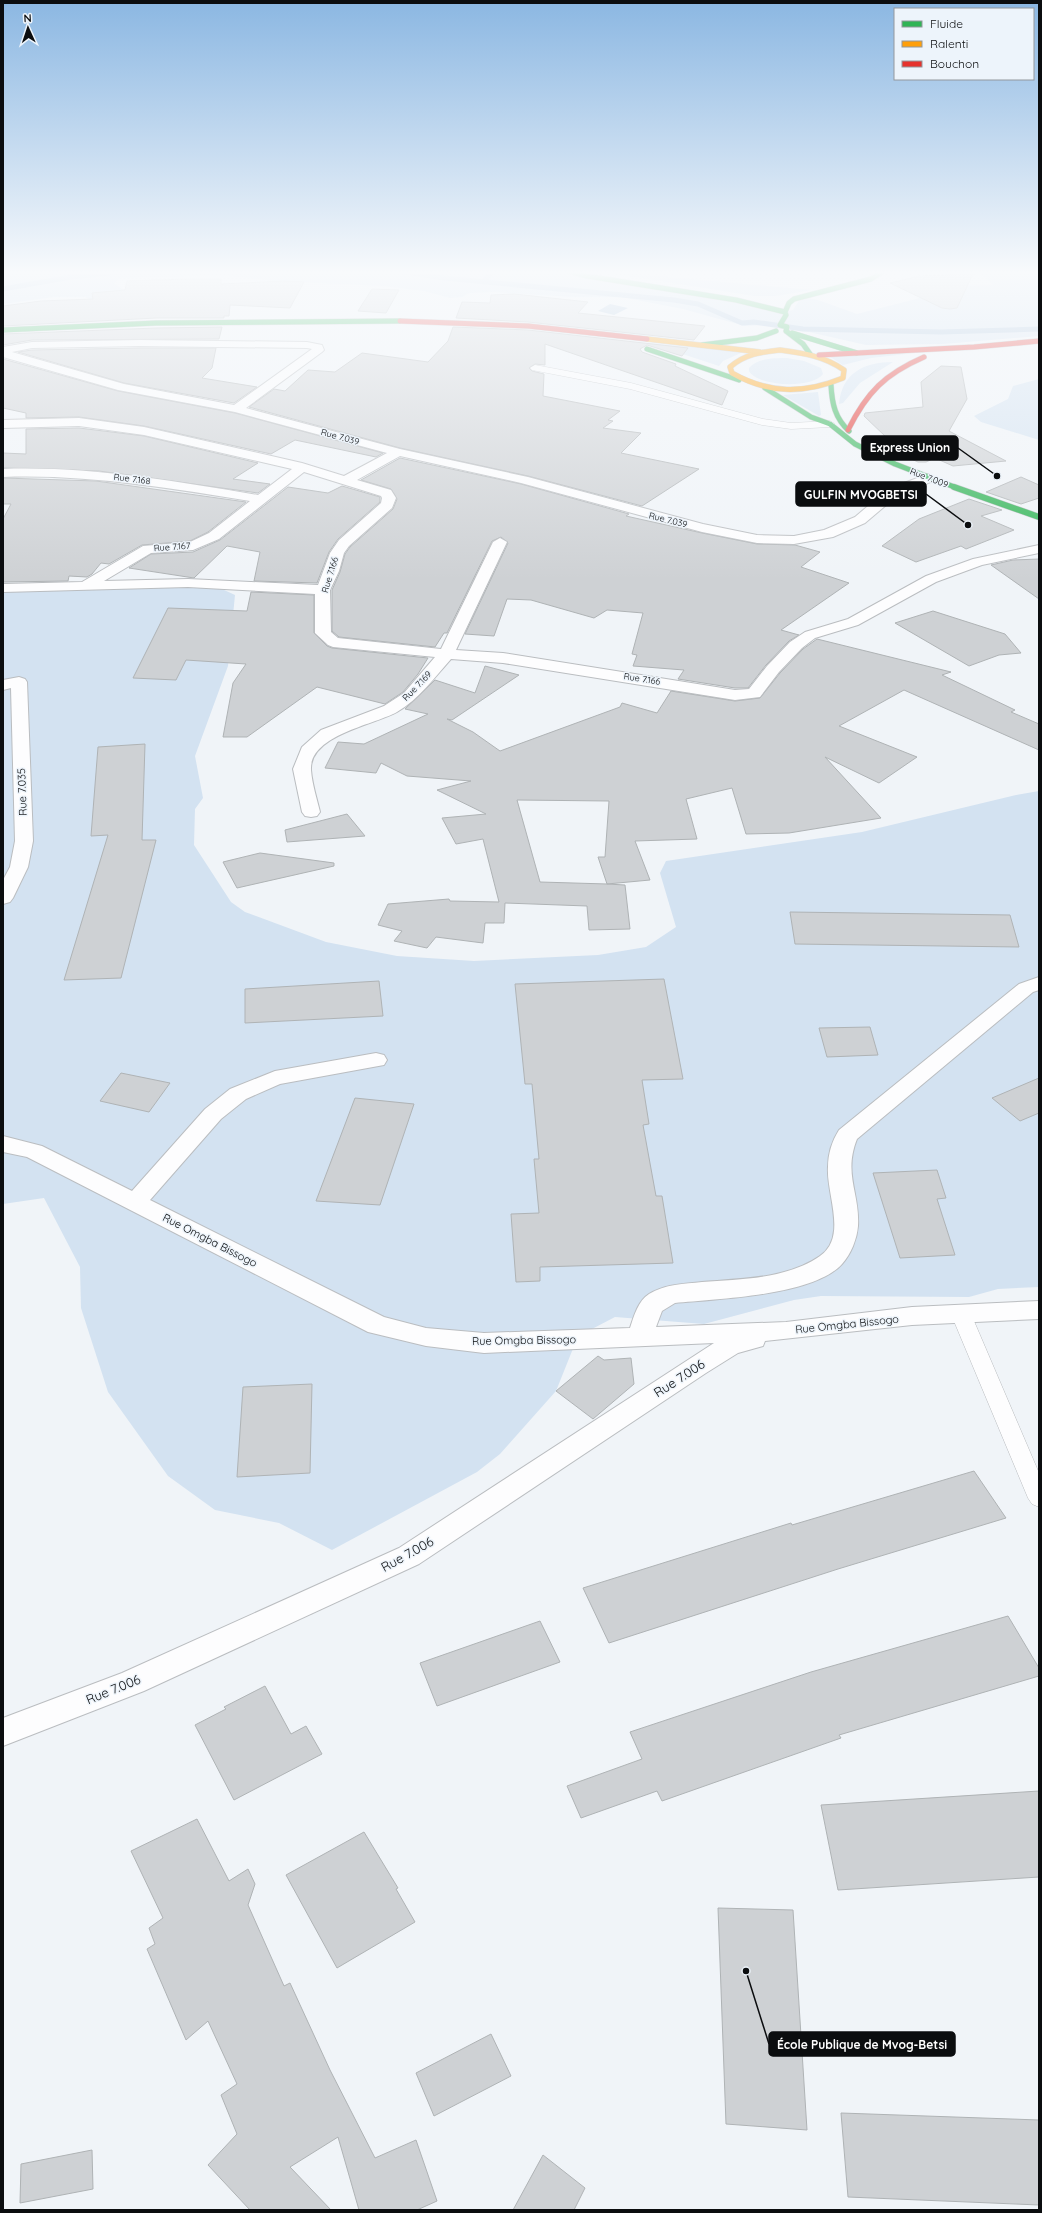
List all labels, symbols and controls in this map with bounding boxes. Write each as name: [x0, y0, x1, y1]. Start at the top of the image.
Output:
north arrow: [8, 8, 48, 48]
legend: [894, 8, 1034, 80]
text: N: [23, 11, 32, 25]
text: Fluide: [930, 16, 963, 31]
text: Ralenti: [930, 36, 968, 51]
text: Bouchon: [930, 56, 979, 71]
street label: Rue 7.039: [320, 426, 361, 447]
callout: Express Union: [862, 436, 958, 460]
text: Express Union: [870, 440, 950, 455]
street label: Rue 7.009: [909, 465, 950, 490]
street label: Rue 7.168: [113, 471, 151, 486]
callout: GULFIN MVOGBETSI: [796, 482, 926, 506]
text: GULFIN MVOGBETSI: [804, 487, 918, 502]
street label: Rue 7.039: [648, 509, 689, 530]
street label: Rue 7.167: [153, 540, 191, 553]
street label: Rue 7.166: [319, 555, 340, 594]
street label: Rue 7.169: [400, 668, 433, 703]
street label: Rue 7.166: [623, 670, 661, 687]
street label: Rue 7.035: [14, 768, 30, 816]
street label: Rue Omgba Bissogo: [160, 1210, 260, 1270]
street label: Rue Omgba Bissogo: [794, 1312, 900, 1336]
street label: Rue Omgba Bissogo: [472, 1332, 577, 1348]
street label: Rue 7.006: [651, 1356, 707, 1400]
street label: Rue 7.006: [378, 1533, 436, 1575]
street label: Rue 7.006: [83, 1671, 143, 1707]
callout: École Publique de Mvog-Betsi: [769, 2032, 955, 2056]
text: École Publique de Mvog-Betsi: [777, 2037, 947, 2052]

